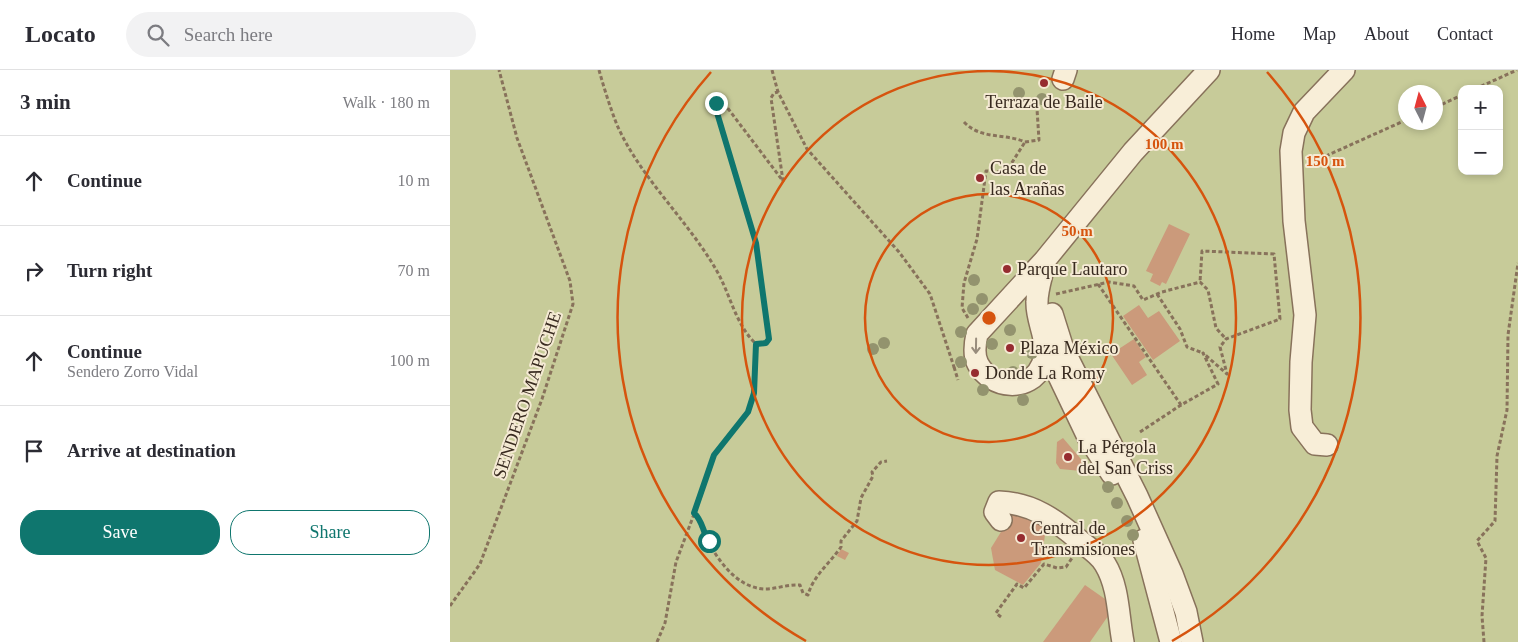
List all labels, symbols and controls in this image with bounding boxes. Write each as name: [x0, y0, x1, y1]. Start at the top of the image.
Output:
search box: [126, 12, 476, 57]
text: Locato: [25, 21, 96, 47]
icon: search: [144, 21, 172, 49]
text: Search here: [184, 24, 273, 45]
text: Home: [1231, 24, 1275, 44]
text: Map: [1303, 24, 1336, 44]
text: About: [1364, 24, 1409, 44]
text: Contact: [1437, 24, 1493, 44]
marker: Terraza de Baile: [1038, 77, 1050, 89]
north arrow: [1398, 85, 1443, 130]
map controls: [1458, 85, 1503, 175]
button: +: [1458, 85, 1503, 130]
text: 3 min: [20, 90, 71, 114]
route end: [705, 92, 728, 115]
place label: Terraza de Baile: [985, 92, 1103, 112]
text: Walk · 180 m: [343, 94, 430, 111]
button: −: [1458, 130, 1503, 175]
text: 100 m: [1145, 136, 1184, 152]
text: 150 m: [1306, 153, 1345, 169]
place label: Casa de las Arañas: [990, 158, 1064, 199]
icon: ahead: [20, 167, 48, 195]
text: Continue: [67, 170, 142, 191]
text: 10 m: [398, 172, 430, 189]
marker: Casa de las Arañas: [974, 172, 986, 184]
text: 50 m: [1061, 223, 1093, 239]
icon: right: [20, 257, 48, 285]
place label: Parque Lautaro: [1017, 259, 1127, 279]
text: Turn right: [67, 260, 152, 281]
text: 70 m: [398, 262, 430, 279]
marker: Parque Lautaro: [1001, 263, 1013, 275]
street label: SENDERO MAPUCHE: [489, 309, 565, 481]
centre of rings: [980, 309, 998, 327]
one-way arrow: [971, 338, 981, 354]
place label: Plaza México: [1020, 338, 1118, 358]
text: Continue: [67, 341, 142, 362]
marker: Plaza México: [1004, 342, 1016, 354]
icon: ahead: [20, 347, 48, 375]
text: 100 m: [390, 352, 430, 369]
text: Sendero Zorro Vidal: [67, 363, 198, 380]
place label: Donde La Romy: [985, 363, 1105, 383]
marker: Donde La Romy: [969, 367, 981, 379]
icon: arrive: [20, 437, 48, 465]
place label: La Pérgola del San Criss: [1078, 437, 1173, 478]
text: Arrive at destination: [67, 440, 236, 461]
marker: La Pérgola del San Criss: [1062, 451, 1074, 463]
button: Save: [20, 510, 220, 555]
button: Share: [230, 510, 430, 555]
place label: Central de Transmisiones: [1031, 518, 1135, 559]
route start: [698, 530, 721, 553]
marker: Central de Transmisiones: [1015, 532, 1027, 544]

